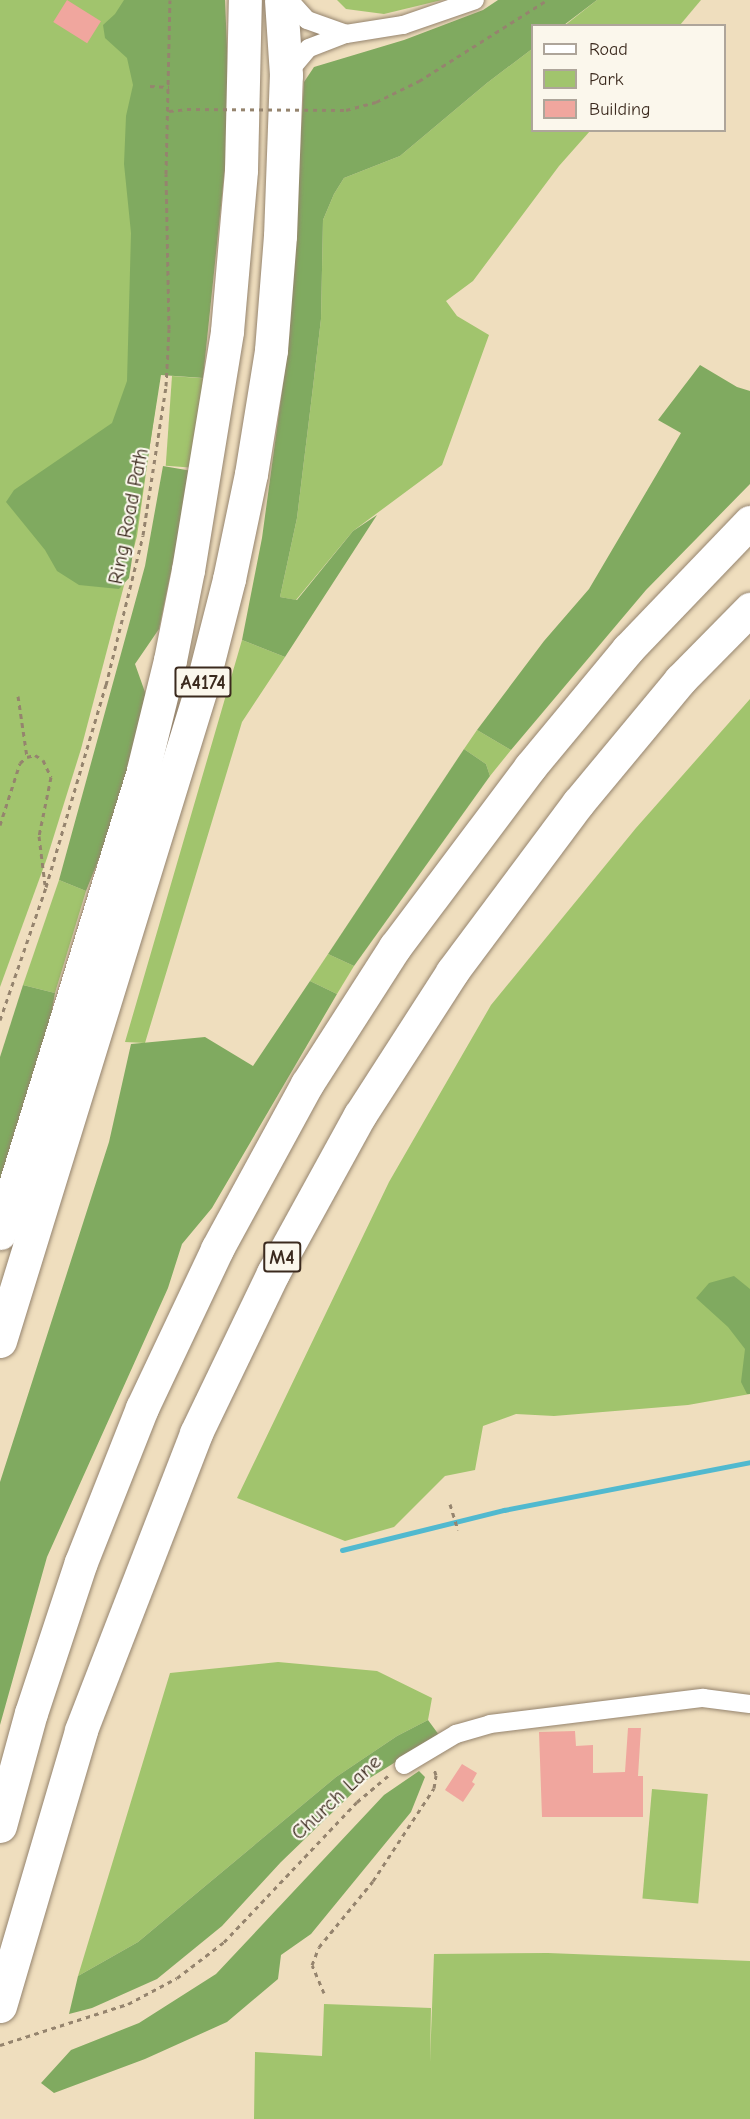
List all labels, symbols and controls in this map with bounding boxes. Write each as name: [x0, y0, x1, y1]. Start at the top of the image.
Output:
legend: [531, 24, 726, 132]
text: Road: [589, 39, 628, 60]
text: Park: [589, 69, 623, 90]
text: Building: [589, 99, 651, 120]
street label: Ring Road Path: [102, 446, 154, 586]
road number: A4174: [173, 665, 233, 699]
road number: M4: [262, 1240, 302, 1274]
street label: Church Lane: [286, 1749, 386, 1845]

